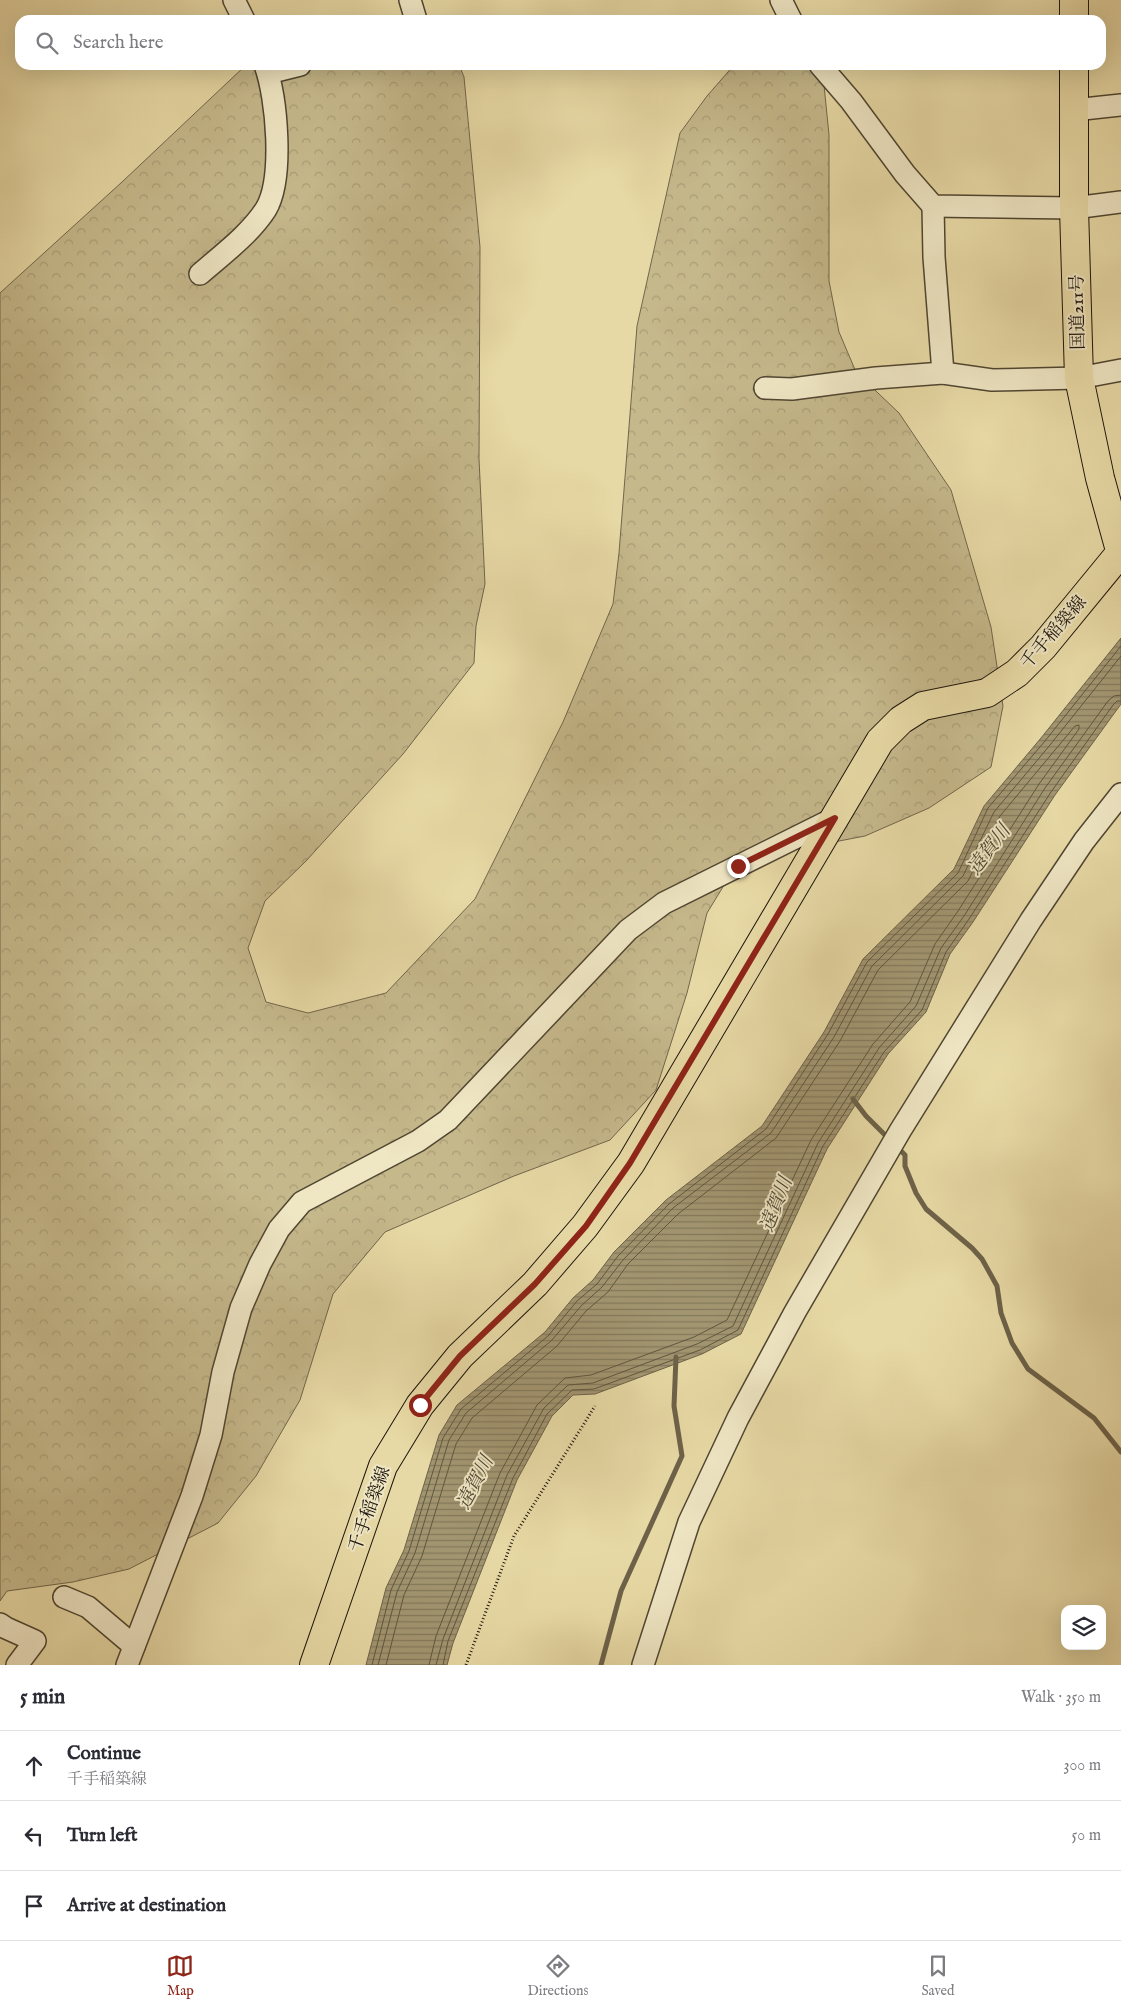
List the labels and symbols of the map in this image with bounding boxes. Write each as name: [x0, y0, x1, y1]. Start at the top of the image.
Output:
street label: 国道211号: [1066, 274, 1091, 350]
street label: 千手稲築線: [1016, 591, 1092, 674]
water label: 遠賀川: [963, 819, 1018, 880]
route end: [727, 855, 750, 878]
water label: 遠賀川: [755, 1172, 799, 1236]
route start: [409, 1394, 432, 1417]
water label: 遠賀川: [452, 1450, 500, 1514]
street label: 千手稲築線: [344, 1463, 397, 1556]

